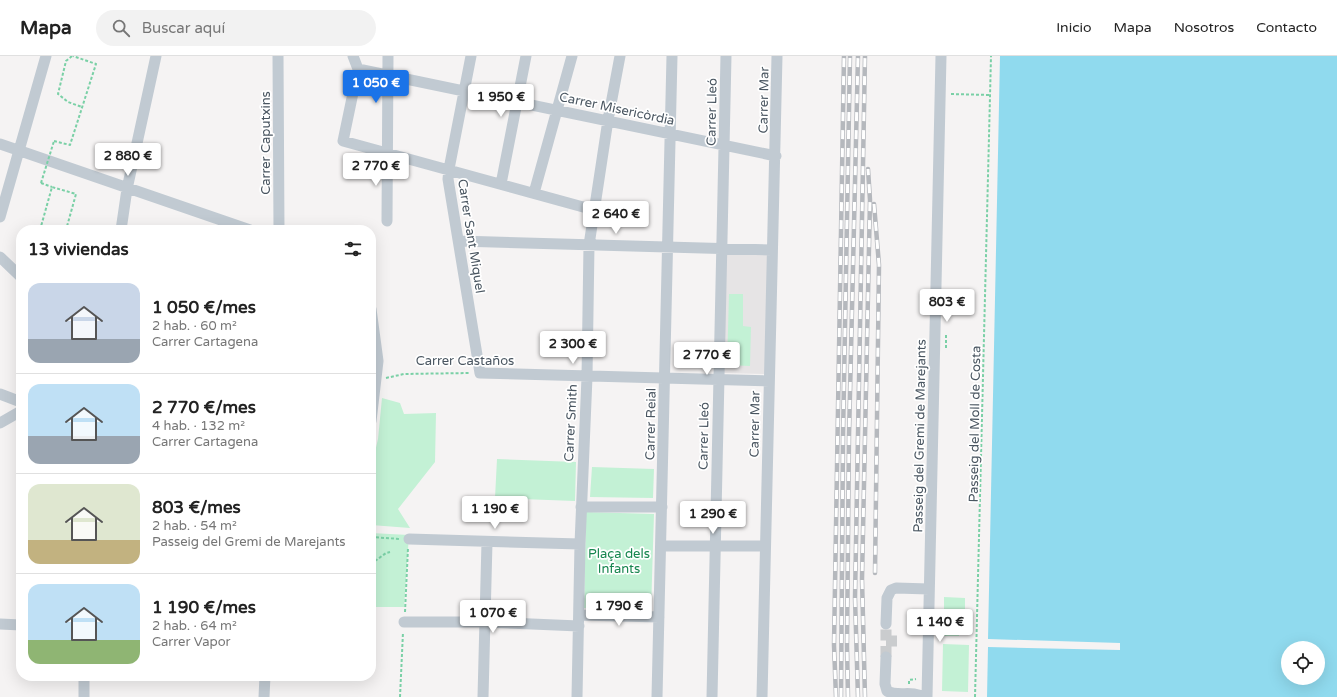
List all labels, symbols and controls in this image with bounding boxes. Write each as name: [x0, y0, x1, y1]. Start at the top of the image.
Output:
search box: [96, 10, 376, 46]
text: Mapa: [20, 17, 72, 39]
icon: search: [110, 17, 132, 39]
text: Buscar aquí: [142, 19, 225, 37]
text: Inicio: [1056, 19, 1092, 36]
text: Mapa: [1114, 19, 1152, 36]
text: Nosotros: [1174, 19, 1234, 36]
text: Contacto: [1256, 19, 1317, 36]
street label: Carrer Mar: [755, 67, 773, 133]
pin: 1 050 €: [339, 70, 413, 104]
text: 1 050 €: [352, 75, 400, 91]
street label: Carrer Lleó: [703, 78, 721, 146]
pin: 1 950 €: [464, 84, 538, 118]
text: 1 950 €: [477, 89, 525, 105]
street label: Carrer Misericòrdia: [558, 89, 676, 129]
street label: Carrer Caputxins: [258, 91, 274, 195]
pin: 2 880 €: [91, 143, 165, 177]
text: 2 880 €: [104, 148, 152, 164]
pin: 2 770 €: [339, 153, 413, 187]
text: 2 770 €: [352, 158, 400, 174]
street label: Carrer Sant Miquel: [454, 178, 488, 295]
pin: 2 640 €: [579, 201, 653, 235]
text: 2 640 €: [592, 206, 640, 222]
icon: filters: [342, 238, 364, 260]
text: 13 viviendas: [28, 239, 129, 260]
pin: 803 €: [919, 289, 975, 323]
text: 803 €: [929, 294, 965, 310]
text: 1 050 €/mes: [152, 297, 256, 318]
icon: home: [60, 299, 108, 347]
text: 2 hab. · 60 m²: [152, 318, 237, 334]
pin: 2 300 €: [536, 331, 610, 365]
text: Carrer Cartagena: [152, 334, 258, 350]
text: 2 300 €: [549, 336, 597, 352]
street label: Passeig del Gremi de Marejants: [910, 339, 930, 533]
pin: 2 770 €: [670, 342, 744, 376]
street label: Passeig del Moll de Costa: [966, 345, 984, 503]
text: 2 770 €: [683, 347, 731, 363]
street label: Carrer Castaños: [416, 353, 514, 369]
street label: Carrer Smith: [561, 384, 581, 462]
street label: Carrer Reial: [642, 388, 660, 460]
street label: Carrer Mar: [746, 391, 764, 457]
text: 2 770 €/mes: [152, 397, 256, 418]
icon: home: [60, 400, 108, 448]
street label: Carrer Lleó: [695, 402, 713, 470]
text: 4 hab. · 132 m²: [152, 418, 245, 434]
text: Carrer Cartagena: [152, 434, 258, 450]
pin: 1 190 €: [458, 496, 532, 530]
text: 803 €/mes: [152, 497, 241, 518]
icon: home: [60, 500, 108, 548]
text: 1 190 €: [471, 501, 519, 517]
pin: 1 290 €: [676, 501, 750, 535]
text: 1 290 €: [689, 506, 737, 522]
text: 2 hab. · 54 m²: [152, 518, 237, 534]
text: Passeig del Gremi de Marejants: [152, 534, 346, 550]
park label: Plaça dels Infants: [588, 546, 650, 577]
pin: 1 790 €: [582, 593, 656, 627]
text: 1 190 €/mes: [152, 597, 256, 618]
text: 1 790 €: [595, 598, 643, 614]
icon: home: [60, 600, 108, 648]
pin: 1 070 €: [456, 600, 530, 634]
text: 1 070 €: [469, 605, 517, 621]
pin: 1 140 €: [903, 609, 977, 643]
text: 1 140 €: [916, 614, 964, 630]
text: 2 hab. · 64 m²: [152, 618, 237, 634]
text: Carrer Vapor: [152, 634, 231, 650]
map controls: [1281, 641, 1325, 685]
button: locate: [1281, 641, 1325, 685]

